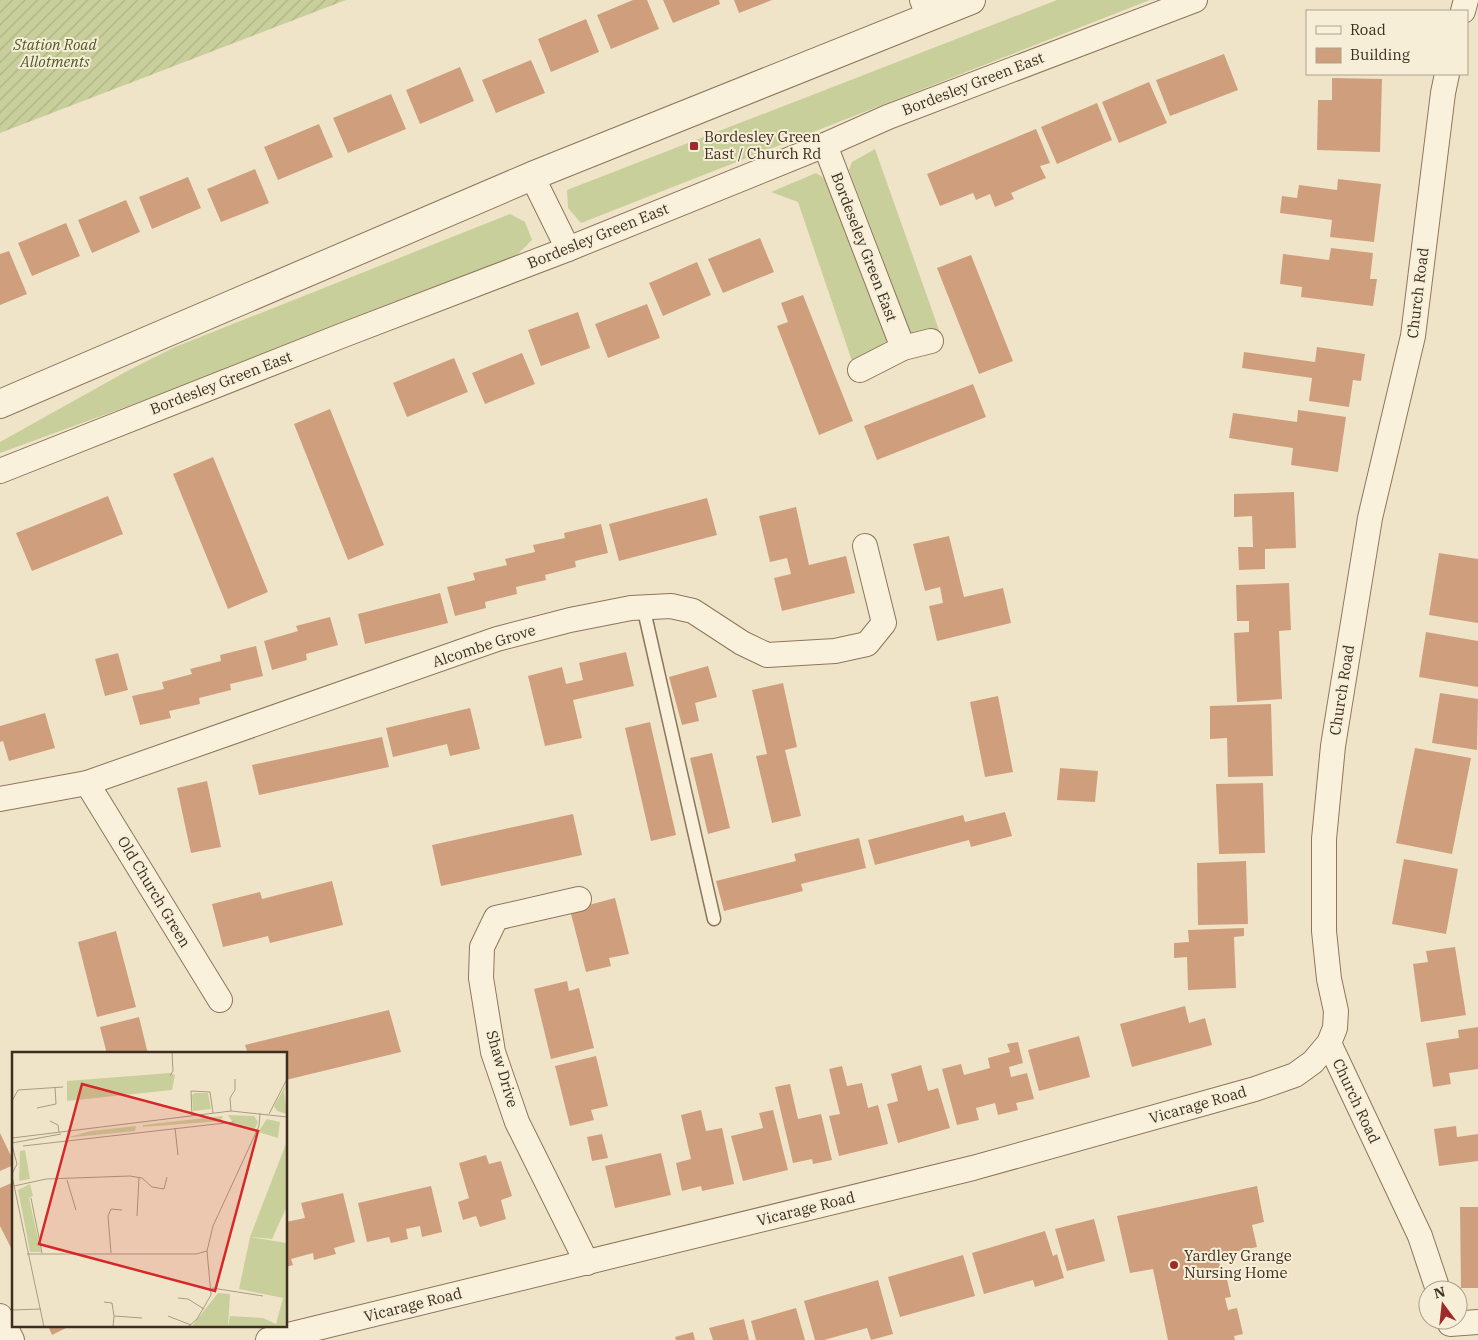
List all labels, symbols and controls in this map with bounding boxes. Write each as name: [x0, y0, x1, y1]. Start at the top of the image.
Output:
legend: [1306, 10, 1468, 75]
text: Road: [1350, 20, 1386, 39]
park label: Station Road Allotments: [12, 35, 98, 71]
text: Building: [1350, 45, 1410, 64]
street label: Bordesley Green East: [899, 48, 1046, 119]
place label: Bordesley Green East / Church Rd: [704, 127, 821, 163]
marker: Bordesley Green East / Church Rd: [688, 140, 700, 152]
street label: Bordeseley Green East: [827, 169, 902, 324]
street label: Bordesley Green East: [524, 199, 671, 273]
street label: Church Road: [1403, 246, 1433, 339]
street label: Bordesley Green East: [147, 347, 294, 418]
street label: Alcombe Grove: [430, 620, 538, 671]
street label: Church Road: [1325, 643, 1358, 737]
street label: Old Church Green: [114, 833, 195, 951]
street label: Shaw Drive: [482, 1028, 523, 1110]
inset map: [12, 1052, 288, 1328]
street label: Church Road: [1329, 1055, 1384, 1146]
street label: Vicarage Road: [1147, 1082, 1249, 1127]
street label: Vicarage Road: [755, 1187, 857, 1230]
place label: Yardley Grange Nursing Home: [1184, 1246, 1292, 1282]
marker: Yardley Grange Nursing Home: [1168, 1259, 1180, 1271]
north arrow: [1418, 1280, 1468, 1330]
text: N: [1432, 1282, 1447, 1303]
street label: Vicarage Road: [362, 1283, 464, 1326]

